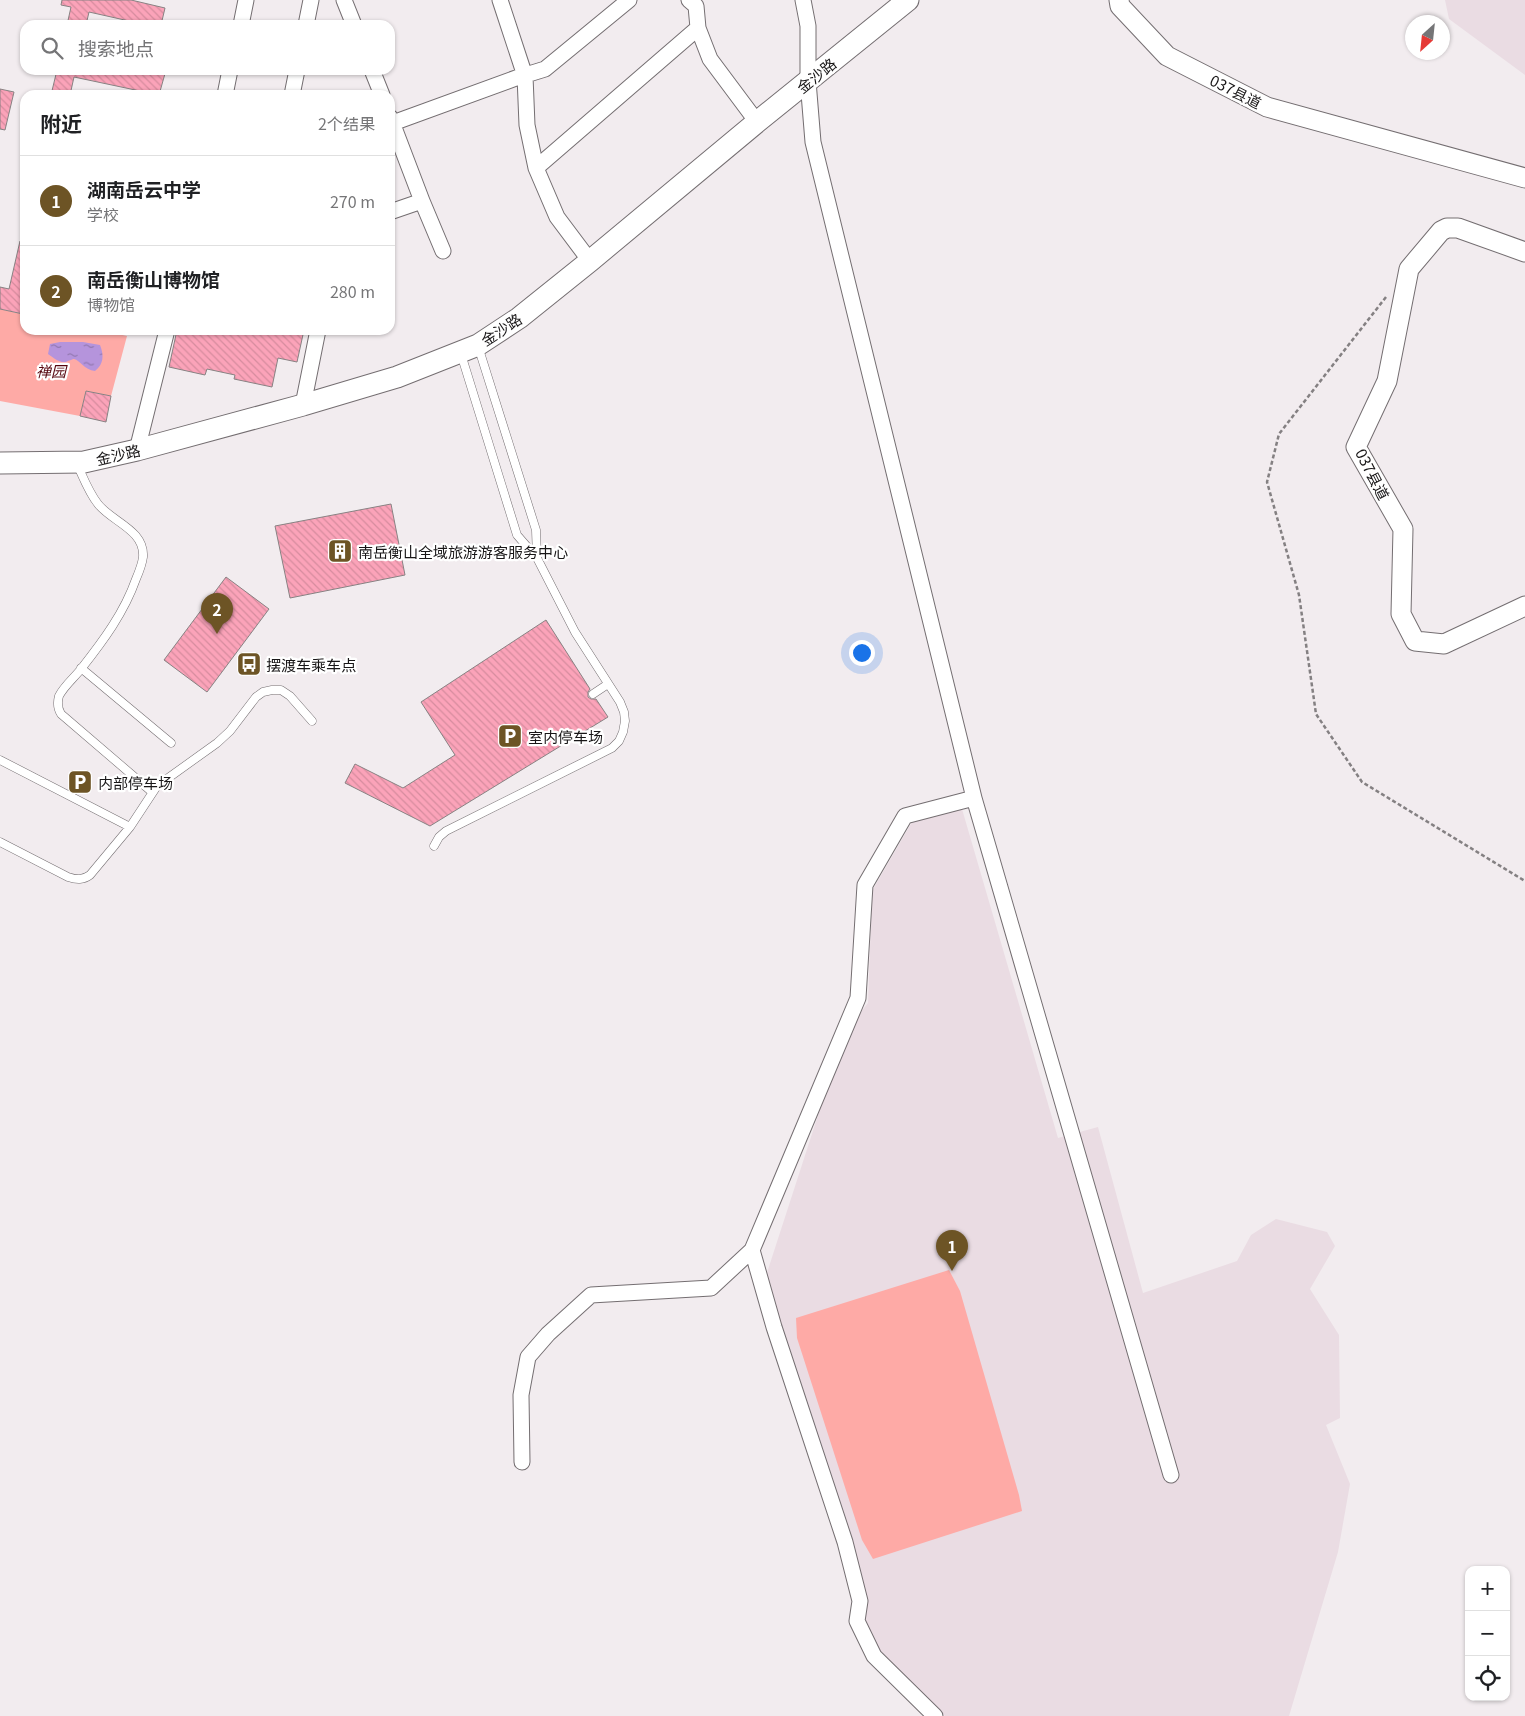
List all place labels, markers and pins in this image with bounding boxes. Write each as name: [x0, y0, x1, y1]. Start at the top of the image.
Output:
building icon: 南岳衡山全域旅游游客服务中心: [327, 538, 353, 564]
place label: 南岳衡山全域旅游游客服务中心: [358, 541, 568, 562]
pin: 2: [201, 593, 233, 634]
bus stop icon: 摆渡车乘车点: [236, 651, 262, 677]
place label: 摆渡车乘车点: [266, 654, 356, 675]
parking icon: 室内停车场: [497, 723, 523, 749]
place label: 室内停车场: [528, 726, 603, 747]
parking icon: 内部停车场: [67, 769, 93, 795]
place label: 内部停车场: [98, 772, 173, 793]
pin: 1: [936, 1230, 968, 1271]

